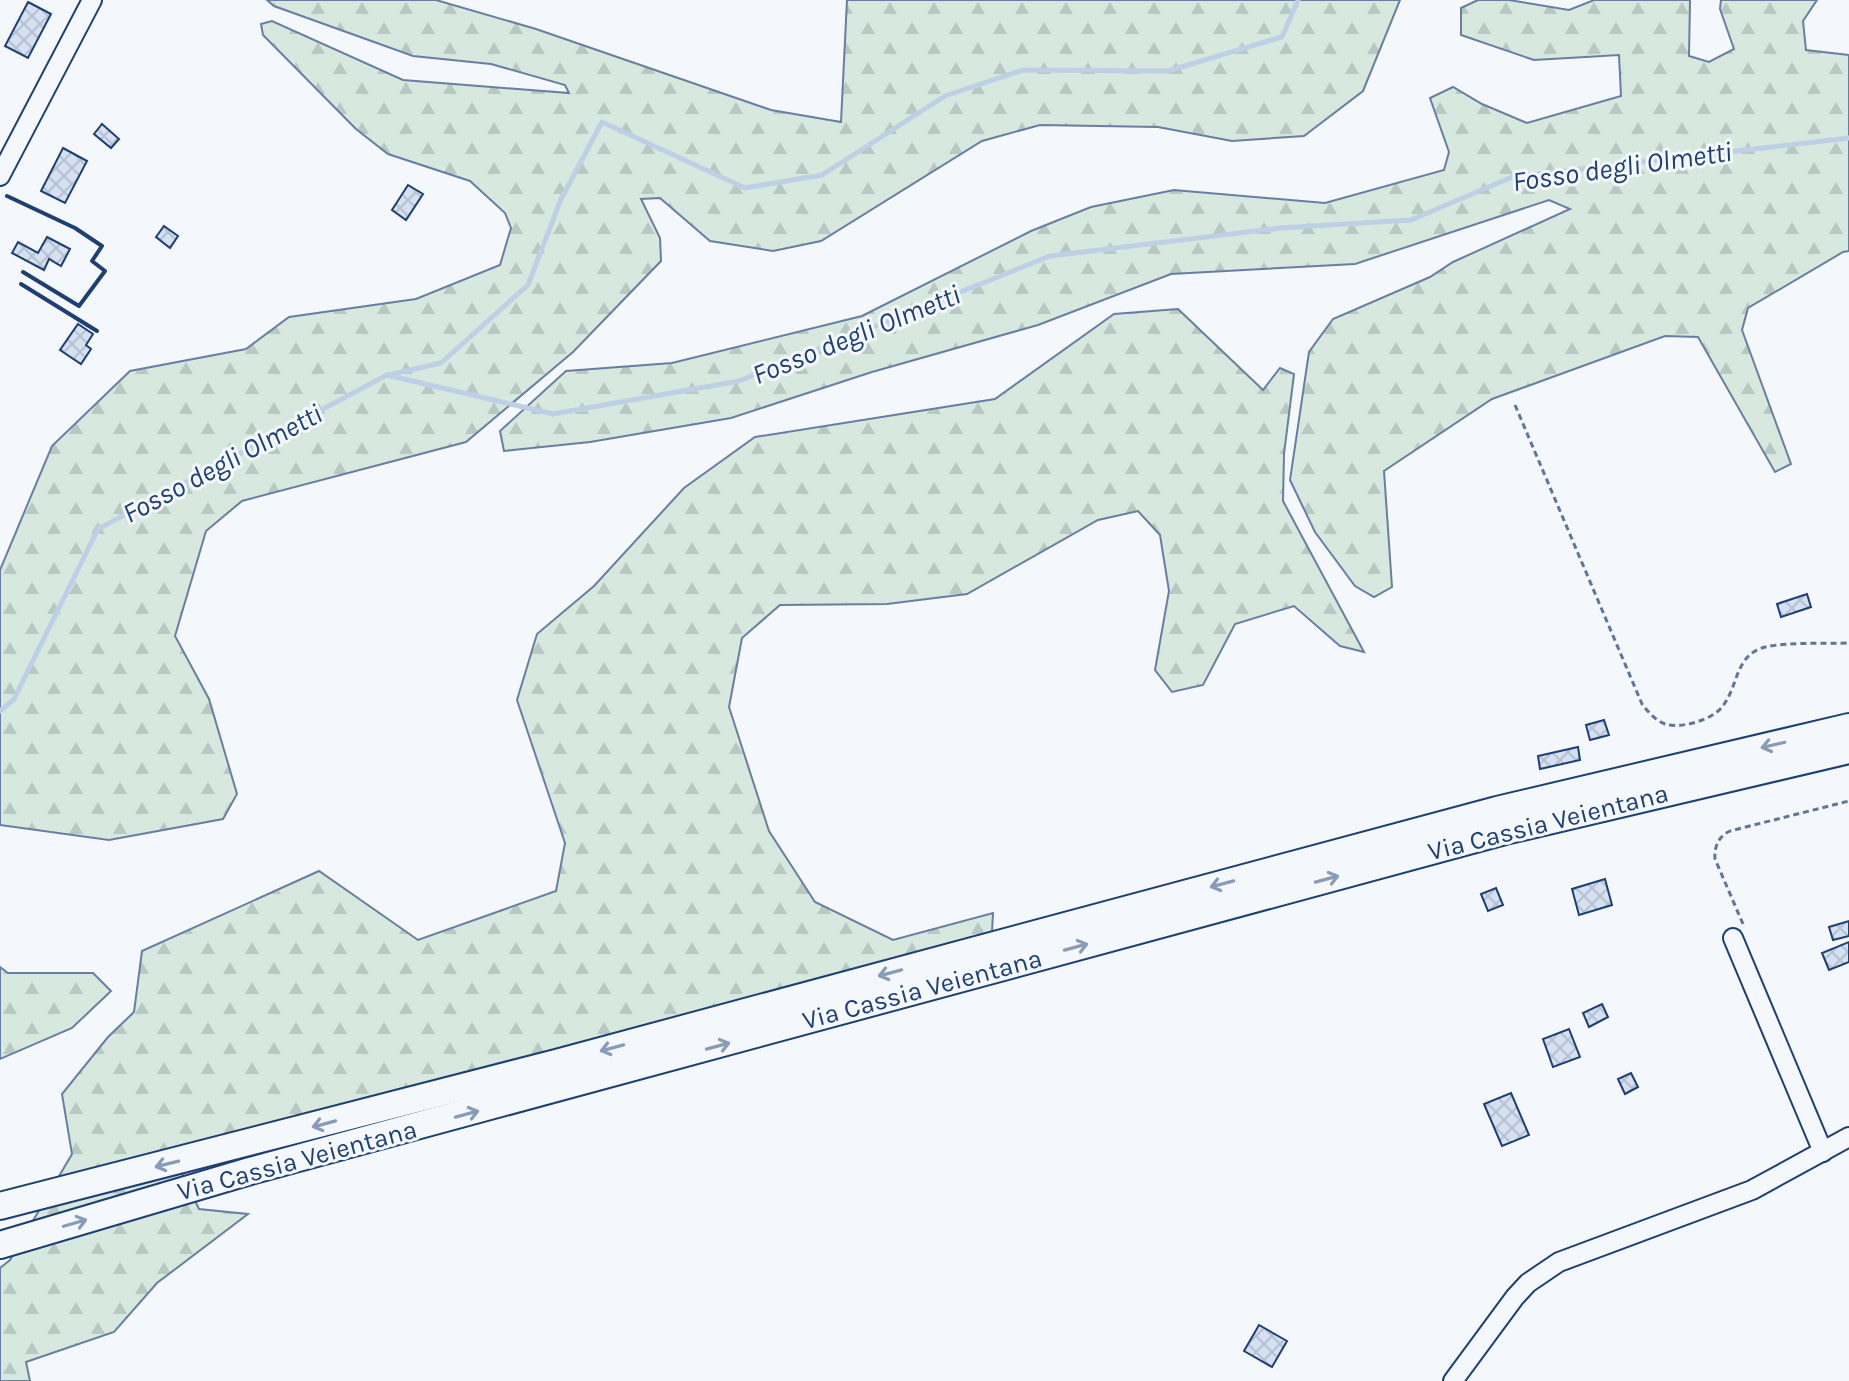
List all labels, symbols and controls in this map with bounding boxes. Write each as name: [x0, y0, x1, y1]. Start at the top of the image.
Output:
water label: Fosso degli Olmetti: [1510, 135, 1734, 198]
water label: Fosso degli Olmetti: [747, 278, 965, 391]
water label: Fosso degli Olmetti: [117, 397, 328, 530]
one-way arrow: [1761, 738, 1786, 753]
street label: Via Cassia Veientana: [1425, 778, 1672, 867]
one-way arrow: [1314, 871, 1340, 886]
one-way arrow: [1210, 877, 1236, 892]
one-way arrow: [1063, 938, 1089, 953]
street label: Via Cassia Veientana: [799, 943, 1045, 1036]
one-way arrow: [878, 966, 904, 981]
one-way arrow: [704, 1037, 730, 1052]
one-way arrow: [600, 1042, 626, 1057]
one-way arrow: [453, 1105, 479, 1120]
street label: Via Cassia Veientana: [174, 1114, 420, 1207]
one-way arrow: [312, 1118, 338, 1133]
one-way arrow: [155, 1158, 181, 1173]
one-way arrow: [61, 1215, 87, 1230]

